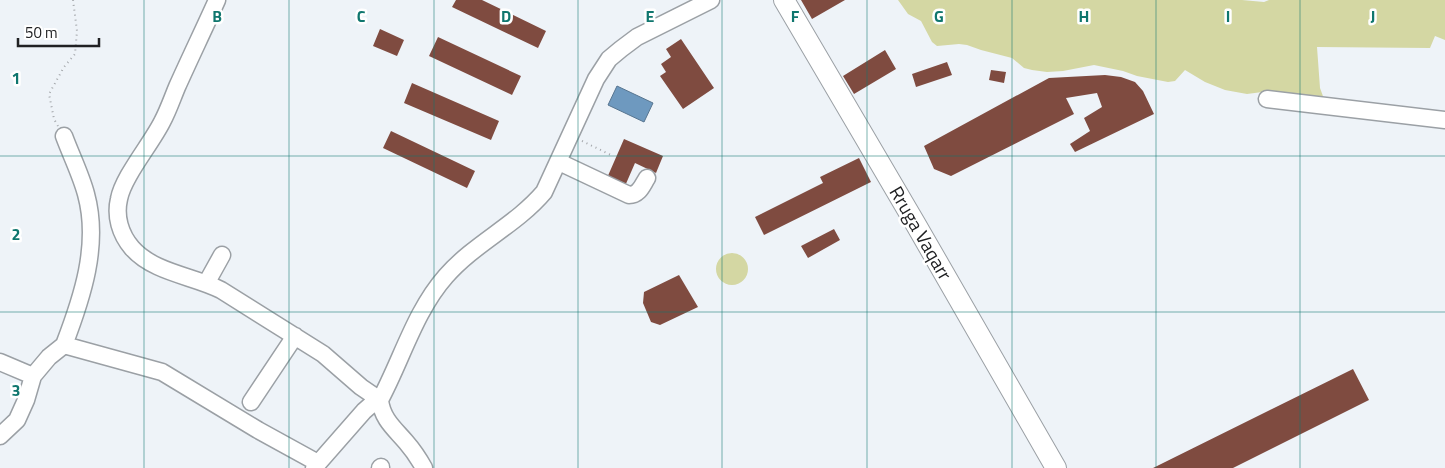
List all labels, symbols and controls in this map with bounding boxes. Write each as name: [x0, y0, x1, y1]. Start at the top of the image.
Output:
text: B: [212, 4, 222, 28]
text: C: [357, 4, 366, 28]
text: D: [501, 4, 511, 28]
text: E: [646, 4, 655, 28]
text: F: [791, 4, 800, 28]
text: G: [934, 4, 944, 28]
text: H: [1079, 4, 1089, 28]
text: I: [1226, 4, 1230, 28]
text: J: [1371, 4, 1375, 28]
scale bar: [18, 15, 99, 47]
text: 50 m: [25, 21, 58, 44]
text: 1: [12, 66, 20, 90]
street label: Rruga Vaqarr: [883, 180, 960, 286]
text: 2: [12, 222, 20, 246]
text: 3: [12, 378, 20, 402]

